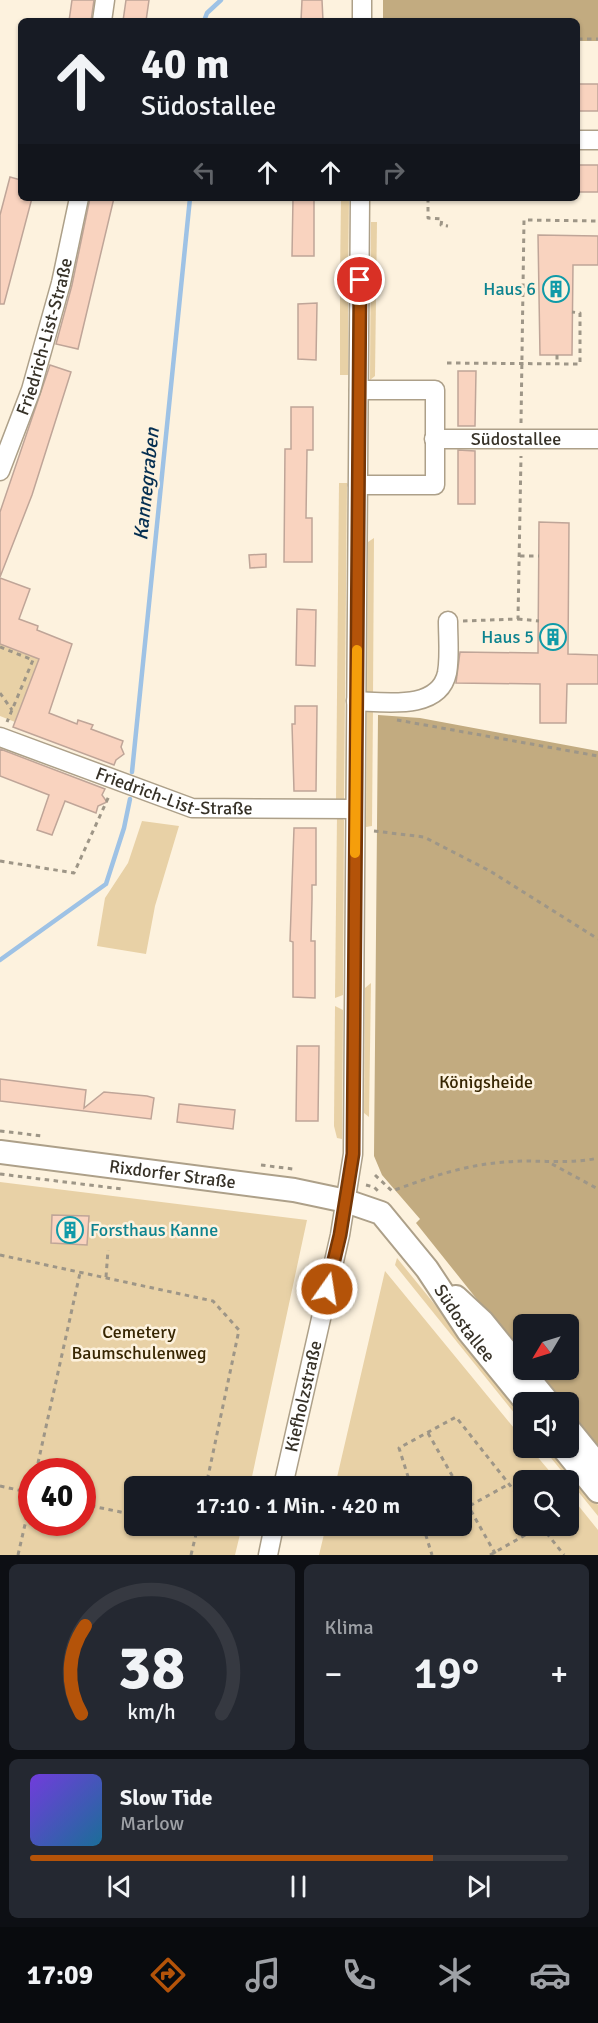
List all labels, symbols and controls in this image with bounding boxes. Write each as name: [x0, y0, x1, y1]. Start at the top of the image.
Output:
text: 40 m: [141, 39, 230, 90]
icon: ahead: [42, 42, 120, 120]
text: Südostallee: [141, 90, 276, 123]
icon: left: [188, 156, 221, 189]
icon: ahead: [251, 156, 284, 189]
icon: ahead: [314, 156, 347, 189]
icon: right: [377, 156, 410, 189]
pin: [334, 254, 385, 305]
street label: Friedrich-List-Straße: [11, 256, 77, 418]
icon: arrive: [343, 263, 376, 296]
building icon: Haus 6: [541, 274, 571, 304]
place label: Haus 6: [483, 278, 536, 300]
water label: Kannegraben: [128, 425, 165, 542]
street label: Südostallee: [471, 428, 561, 450]
building icon: Haus 5: [538, 622, 568, 652]
place label: Haus 5: [481, 626, 534, 648]
street label: Friedrich-List-Straße: [93, 762, 253, 819]
park label: Königsheide: [439, 1071, 533, 1093]
street label: Rixdorfer Straße: [108, 1155, 237, 1193]
building icon: Forsthaus Kanne: [55, 1215, 85, 1245]
place label: Forsthaus Kanne: [90, 1219, 218, 1241]
position arrow: [295, 1257, 359, 1321]
street label: Südostallee: [429, 1280, 500, 1366]
north arrow: [513, 1314, 579, 1380]
map controls: [513, 1314, 579, 1536]
park label: Cemetery Baumschulenweg: [71, 1321, 207, 1364]
street label: Kiefholzstraße: [280, 1338, 327, 1454]
button: sound: [513, 1392, 579, 1458]
speed limit sign: 40: [18, 1458, 96, 1536]
button: search: [513, 1470, 579, 1536]
text: 17:10 · 1 Min. · 420 m: [196, 1492, 400, 1519]
text: Klima: [325, 1615, 374, 1640]
text: 38: [118, 1629, 185, 1706]
text: 19°: [413, 1646, 479, 1701]
text: −: [325, 1654, 342, 1695]
text: +: [550, 1654, 568, 1695]
text: km/h: [127, 1699, 176, 1725]
text: Slow Tide: [120, 1784, 212, 1811]
text: Marlow: [120, 1811, 184, 1836]
icon: previous: [103, 1870, 136, 1903]
icon: pause: [282, 1870, 315, 1903]
icon: next: [462, 1870, 495, 1903]
icon: directions: [147, 1954, 189, 1996]
icon: music: [242, 1954, 284, 1996]
icon: phone: [338, 1954, 380, 1996]
icon: climate: [434, 1954, 476, 1996]
icon: car: [529, 1954, 571, 1996]
text: 17:09: [27, 1959, 93, 1992]

